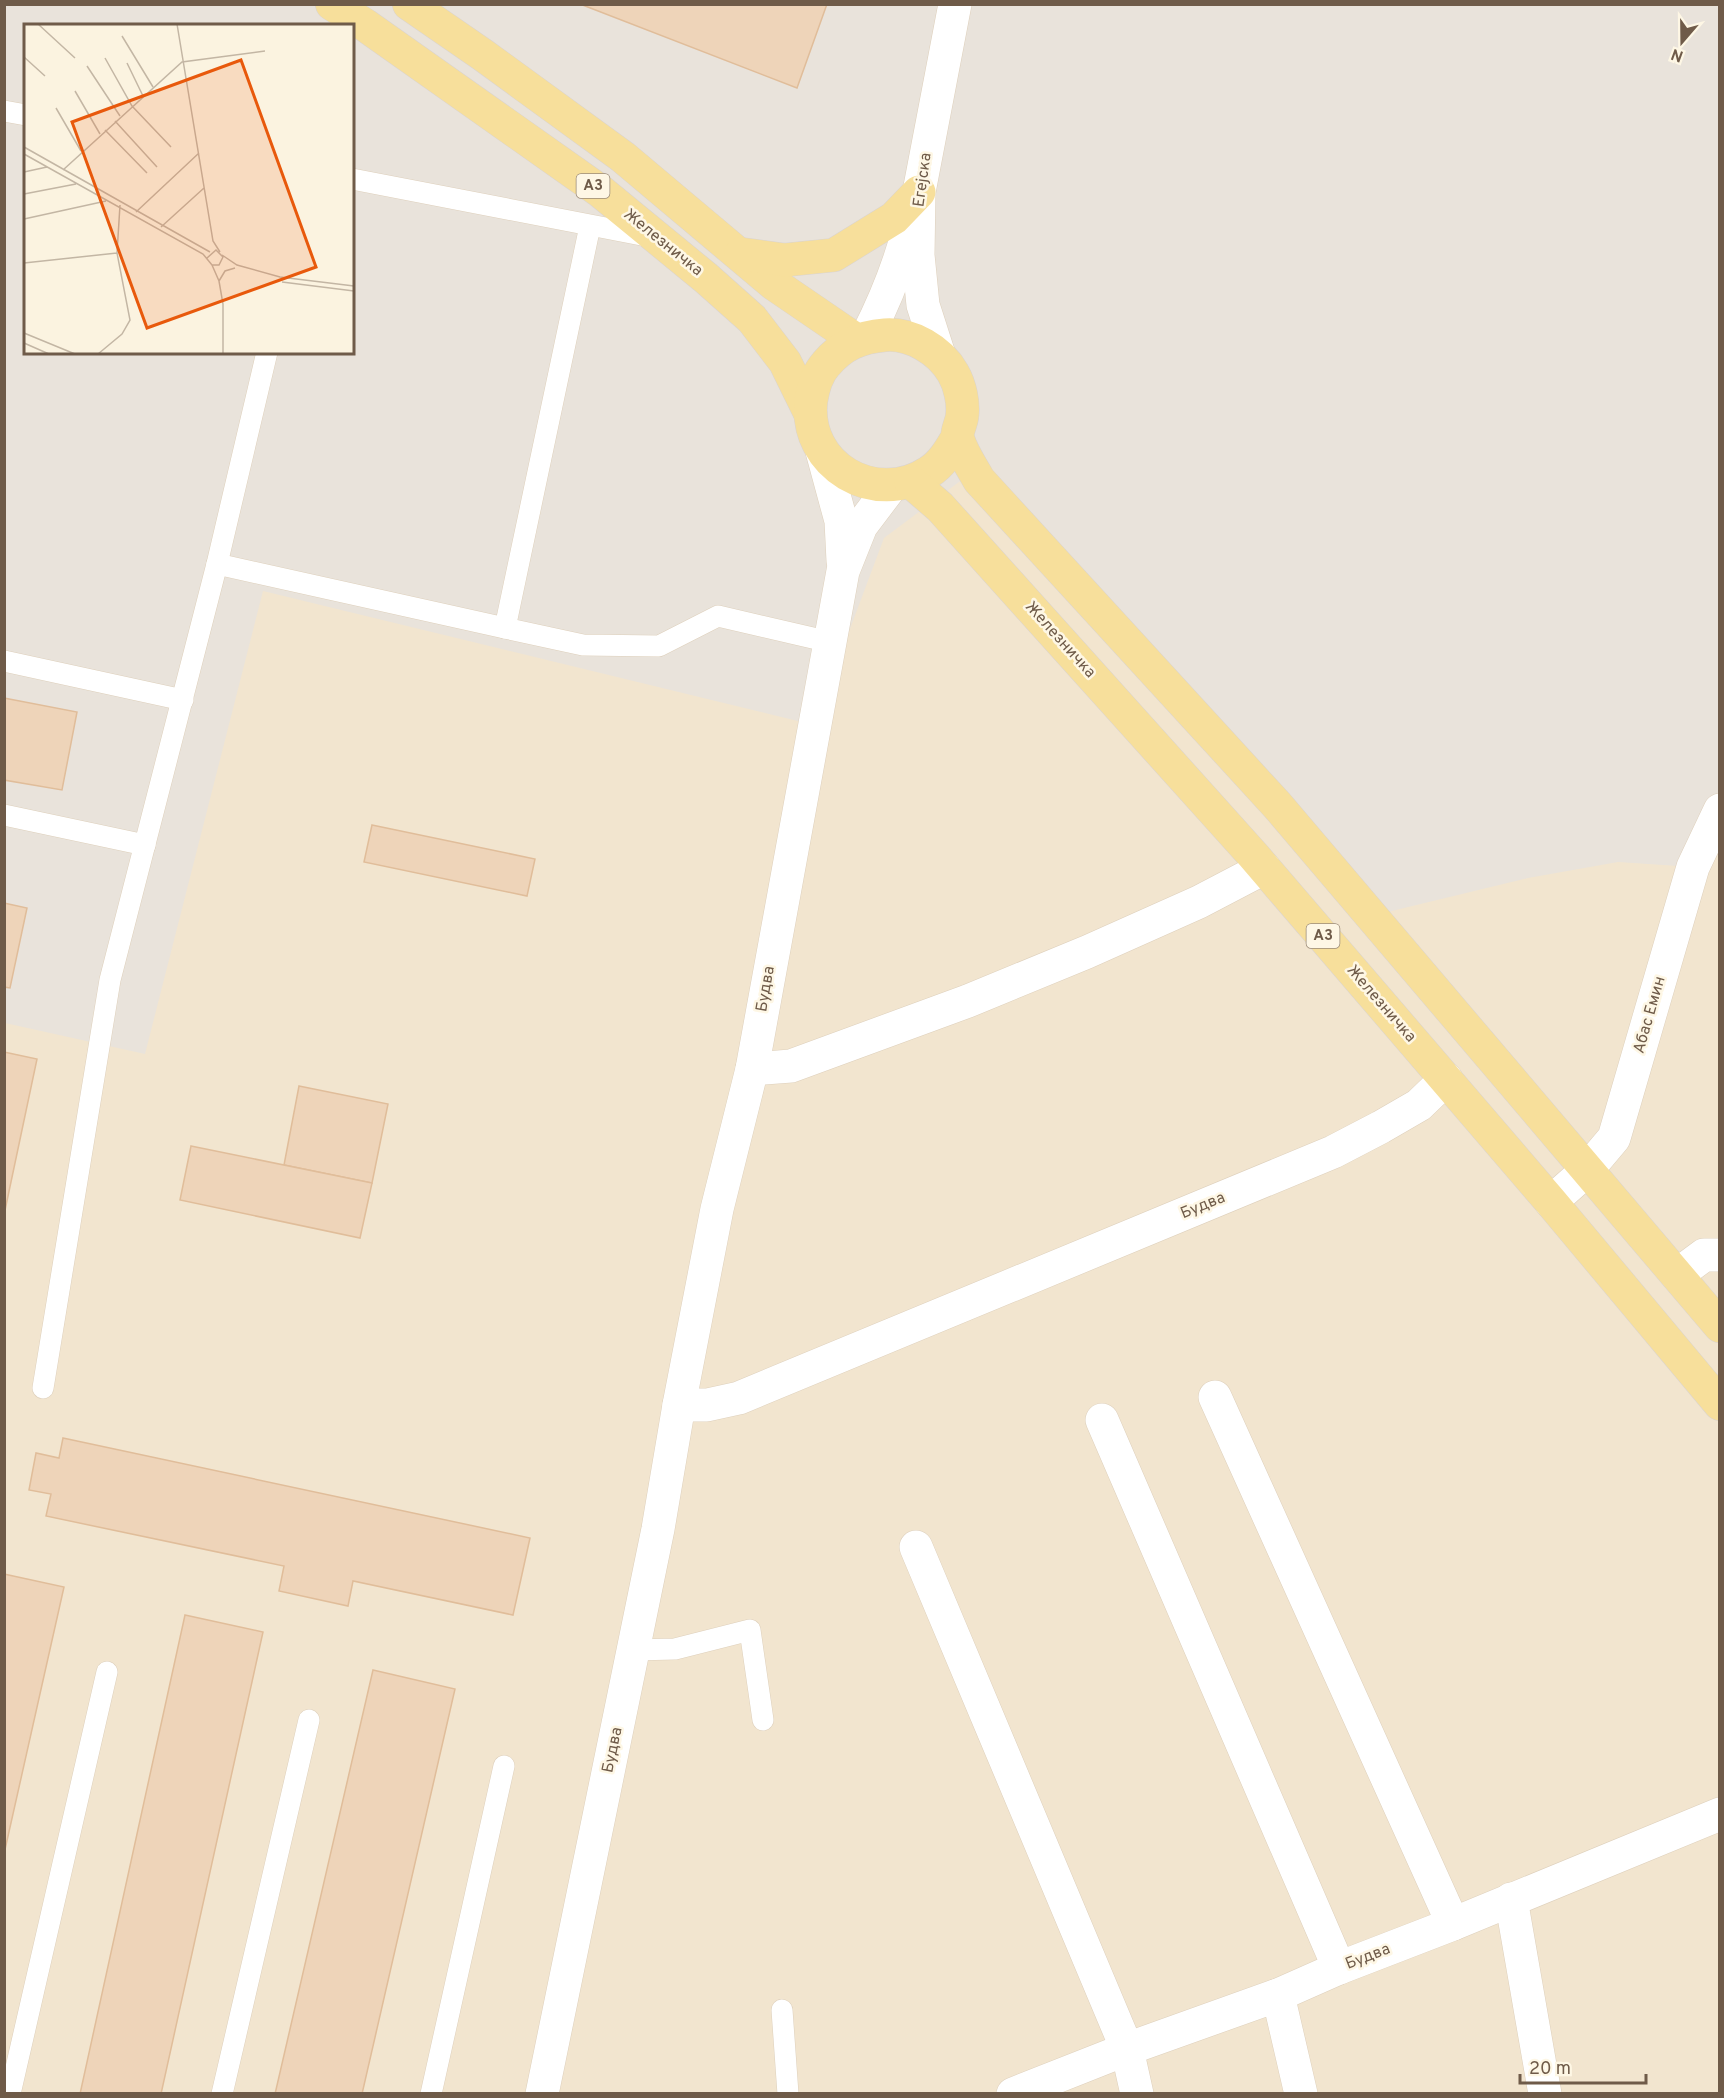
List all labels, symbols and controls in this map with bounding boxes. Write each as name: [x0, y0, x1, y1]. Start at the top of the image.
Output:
north arrow: [1652, 12, 1712, 72]
inset map: [24, 24, 354, 354]
text: N: [1669, 43, 1686, 66]
street label: Егејска: [909, 152, 937, 208]
road number: A3: [576, 174, 610, 198]
street label: Железничка: [619, 205, 707, 281]
street label: Железничка: [1020, 598, 1100, 682]
road number: A3: [1306, 924, 1340, 948]
street label: Железничка: [1342, 961, 1420, 1047]
street label: Будва: [752, 964, 780, 1014]
street label: Абас Емин: [1629, 974, 1671, 1056]
street label: Будва: [1178, 1188, 1228, 1224]
street label: Будва: [598, 1725, 628, 1775]
street label: Будва: [1343, 1939, 1393, 1975]
scale bar: [1520, 2047, 1646, 2085]
text: 20 m: [1529, 2058, 1571, 2081]

